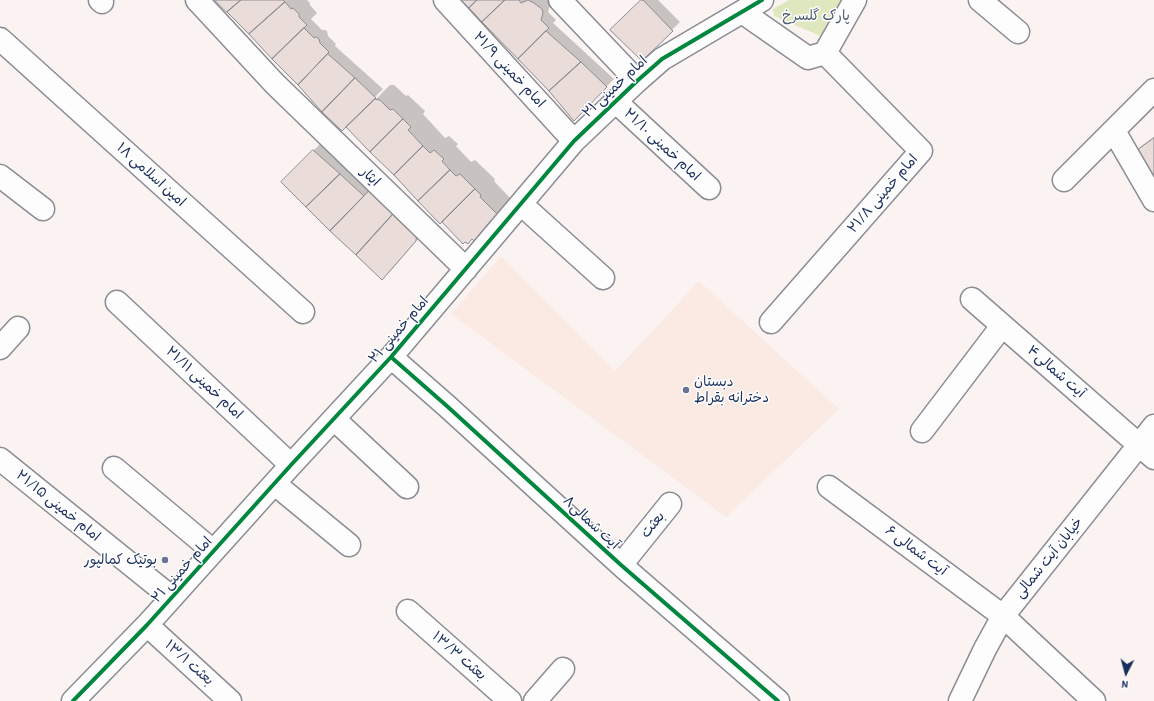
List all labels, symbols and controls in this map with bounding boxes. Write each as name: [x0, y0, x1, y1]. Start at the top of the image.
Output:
park label: پارک گلسرخ: [782, 8, 850, 24]
street label: امام خمینی ۲۱/۹: [469, 28, 549, 112]
street label: امام خمینی ۲۱: [579, 53, 651, 121]
street label: امام خمینی ۲۱/۱۰: [620, 105, 704, 185]
street label: امین اسلامی ۱۸: [113, 140, 189, 210]
street label: امام خمینی ۲۱/۸: [844, 151, 922, 237]
street label: ایثار: [357, 164, 383, 190]
street label: امام خمینی ۲۱: [365, 293, 433, 367]
street label: آیت شمالی۴: [1023, 342, 1089, 402]
street label: امام خمینی ۲۱/۱۱: [162, 343, 246, 423]
place label: دبستان دخترانه بقراط: [694, 374, 769, 406]
marker: دبستان دخترانه بقراط: [681, 385, 691, 395]
street label: امام خمینی ۲۱/۱۵: [12, 467, 104, 545]
street label: آیت شمالی۸: [559, 493, 623, 553]
street label: بعثت: [637, 508, 669, 542]
street label: خیابان آیت شمالی: [1011, 514, 1087, 602]
street label: آیت شمالی ۶: [882, 522, 950, 580]
street label: امام خمینی ۲۱: [148, 533, 216, 607]
place label: بوتیک کمالپور: [84, 552, 157, 568]
marker: بوتیک کمالپور: [160, 555, 170, 565]
street label: بعثت ۱۳/۳: [429, 628, 489, 684]
street label: بعثت ۱۳/۱: [161, 637, 217, 689]
north arrow: [1106, 653, 1146, 693]
text: N: [1121, 678, 1128, 692]

